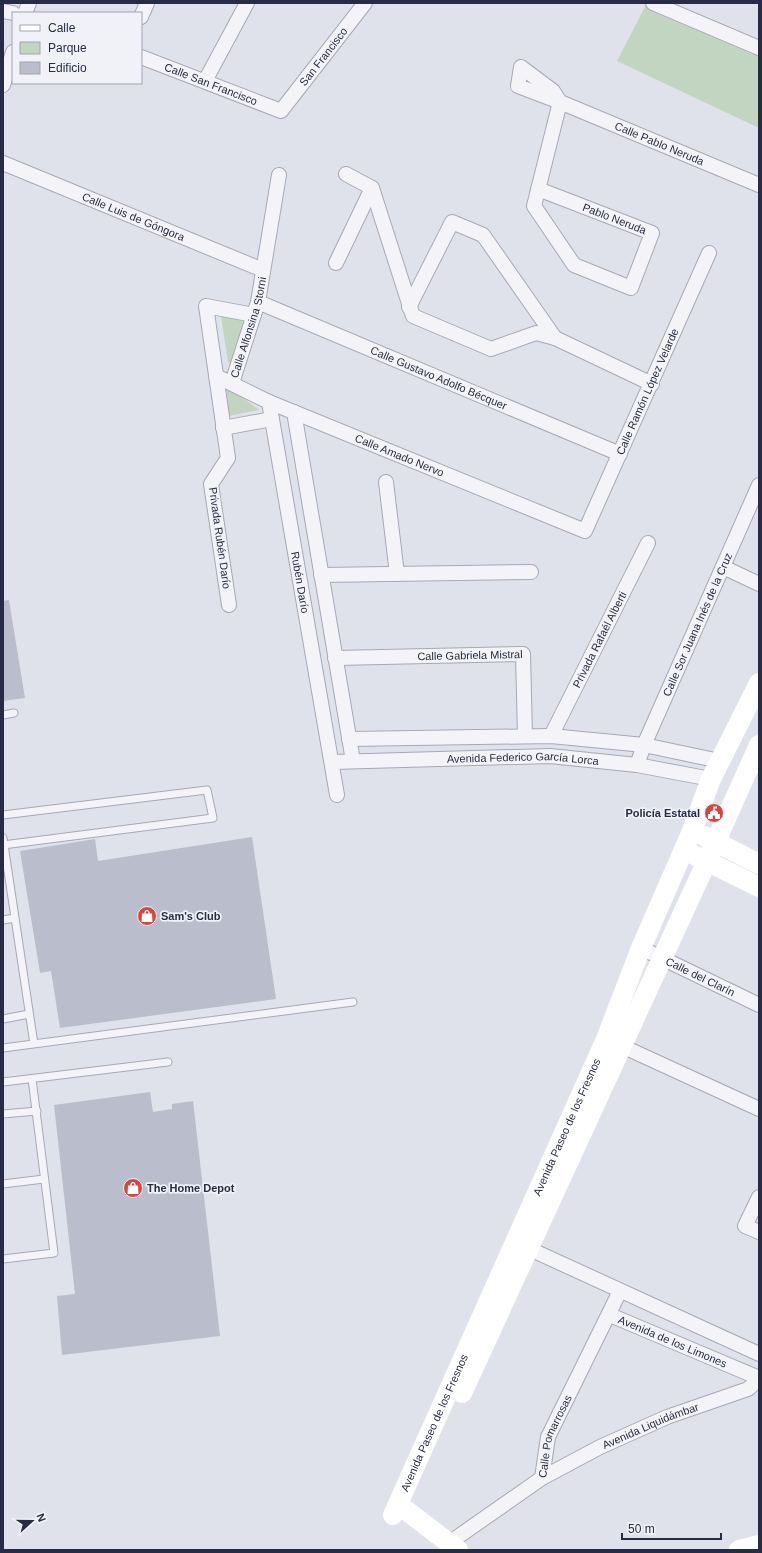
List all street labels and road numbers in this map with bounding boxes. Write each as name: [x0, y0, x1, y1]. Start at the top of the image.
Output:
street label: San Francisco: [297, 25, 350, 88]
street label: Calle San Francisco: [163, 61, 259, 107]
street label: Calle Pablo Neruda: [613, 120, 707, 168]
street label: Calle Luis de Góngora: [80, 190, 187, 243]
street label: Pablo Neruda: [581, 201, 649, 237]
street label: Calle Alfonsina Storni: [228, 276, 268, 379]
street label: Calle Ramón López Velarde: [614, 327, 681, 457]
street label: Calle Gustavo Adolfo Bécquer: [369, 344, 509, 412]
street label: Calle Amado Nervo: [353, 432, 446, 479]
street label: Privada Rubén Darío: [207, 486, 233, 590]
street label: Rubén Darío: [289, 551, 311, 614]
street label: Calle Sor Juana Inés de la Cruz: [660, 551, 734, 698]
street label: Privada Rafaél Alberti: [570, 589, 629, 690]
street label: Calle Gabriela Mistral: [417, 648, 523, 662]
street label: Avenida Federico García Lorca: [447, 750, 600, 767]
street label: Calle del Clarín: [664, 955, 737, 998]
street label: Avenida Paseo de los Fresnos: [531, 1056, 603, 1198]
street label: Avenida de los Limones: [617, 1313, 729, 1370]
street label: Avenida Paseo de los Fresnos: [398, 1352, 470, 1493]
street label: Calle Pomarrosas: [536, 1392, 574, 1479]
street label: Avenida Liquidámbar: [600, 1400, 700, 1451]

